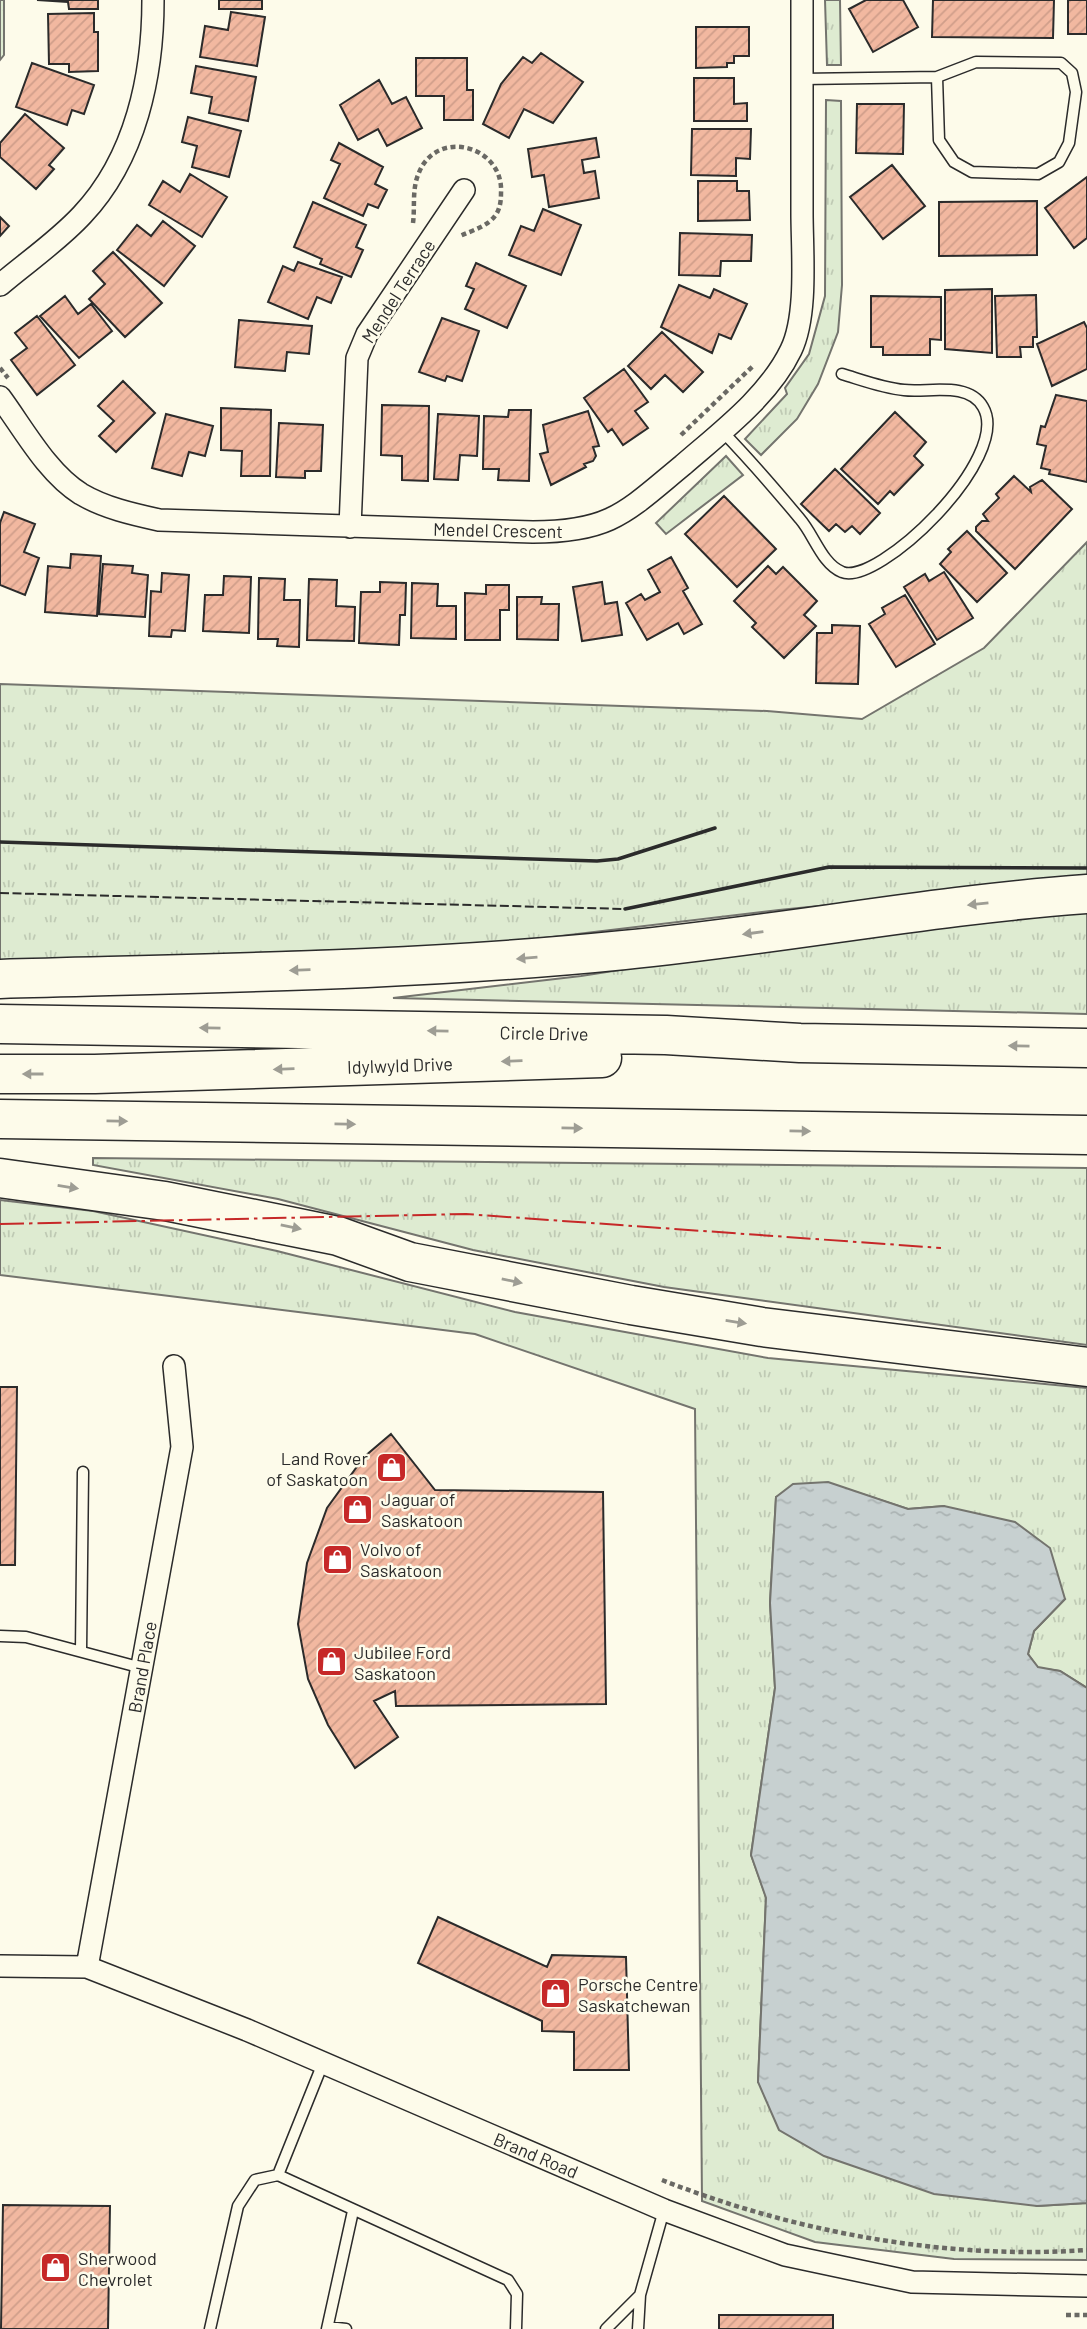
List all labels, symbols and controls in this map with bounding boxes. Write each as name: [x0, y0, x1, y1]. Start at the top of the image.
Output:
street label: Mendel Terrace: [356, 235, 440, 347]
street label: Mendel Crescent: [433, 518, 563, 542]
one-way arrow: [967, 899, 989, 910]
one-way arrow: [742, 927, 764, 938]
one-way arrow: [515, 953, 537, 964]
one-way arrow: [288, 965, 310, 976]
street label: Circle Drive: [499, 1021, 589, 1045]
one-way arrow: [199, 1022, 221, 1033]
one-way arrow: [427, 1025, 449, 1037]
one-way arrow: [1008, 1041, 1030, 1052]
street label: Idylwyld Drive: [347, 1052, 453, 1078]
one-way arrow: [501, 1056, 523, 1067]
one-way arrow: [273, 1063, 295, 1075]
one-way arrow: [21, 1068, 43, 1080]
one-way arrow: [106, 1115, 128, 1127]
one-way arrow: [334, 1119, 356, 1130]
one-way arrow: [561, 1122, 583, 1134]
one-way arrow: [789, 1125, 811, 1137]
one-way arrow: [57, 1181, 79, 1192]
one-way arrow: [280, 1222, 302, 1233]
one-way arrow: [501, 1275, 523, 1286]
one-way arrow: [725, 1317, 747, 1328]
place label: Land Rover of Saskatoon: [266, 1447, 368, 1490]
shop icon: Land Rover of Saskatoon: [374, 1451, 408, 1485]
place label: Jaguar of Saskatoon: [381, 1488, 463, 1531]
shop icon: Jaguar of Saskatoon: [341, 1492, 375, 1526]
place label: Volvo of Saskatoon: [360, 1538, 442, 1581]
shop icon: Volvo of Saskatoon: [320, 1542, 354, 1576]
street label: Brand Place: [123, 1619, 161, 1715]
place label: Jubilee Ford Saskatoon: [354, 1641, 451, 1684]
shop icon: Jubilee Ford Saskatoon: [314, 1645, 348, 1679]
place label: Porsche Centre Saskatchewan: [578, 1973, 698, 2016]
shop icon: Porsche Centre Saskatchewan: [538, 1977, 572, 2011]
street label: Brand Road: [490, 2127, 582, 2183]
place label: Sherwood Chevrolet: [78, 2247, 157, 2290]
shop icon: Sherwood Chevrolet: [38, 2251, 72, 2285]

